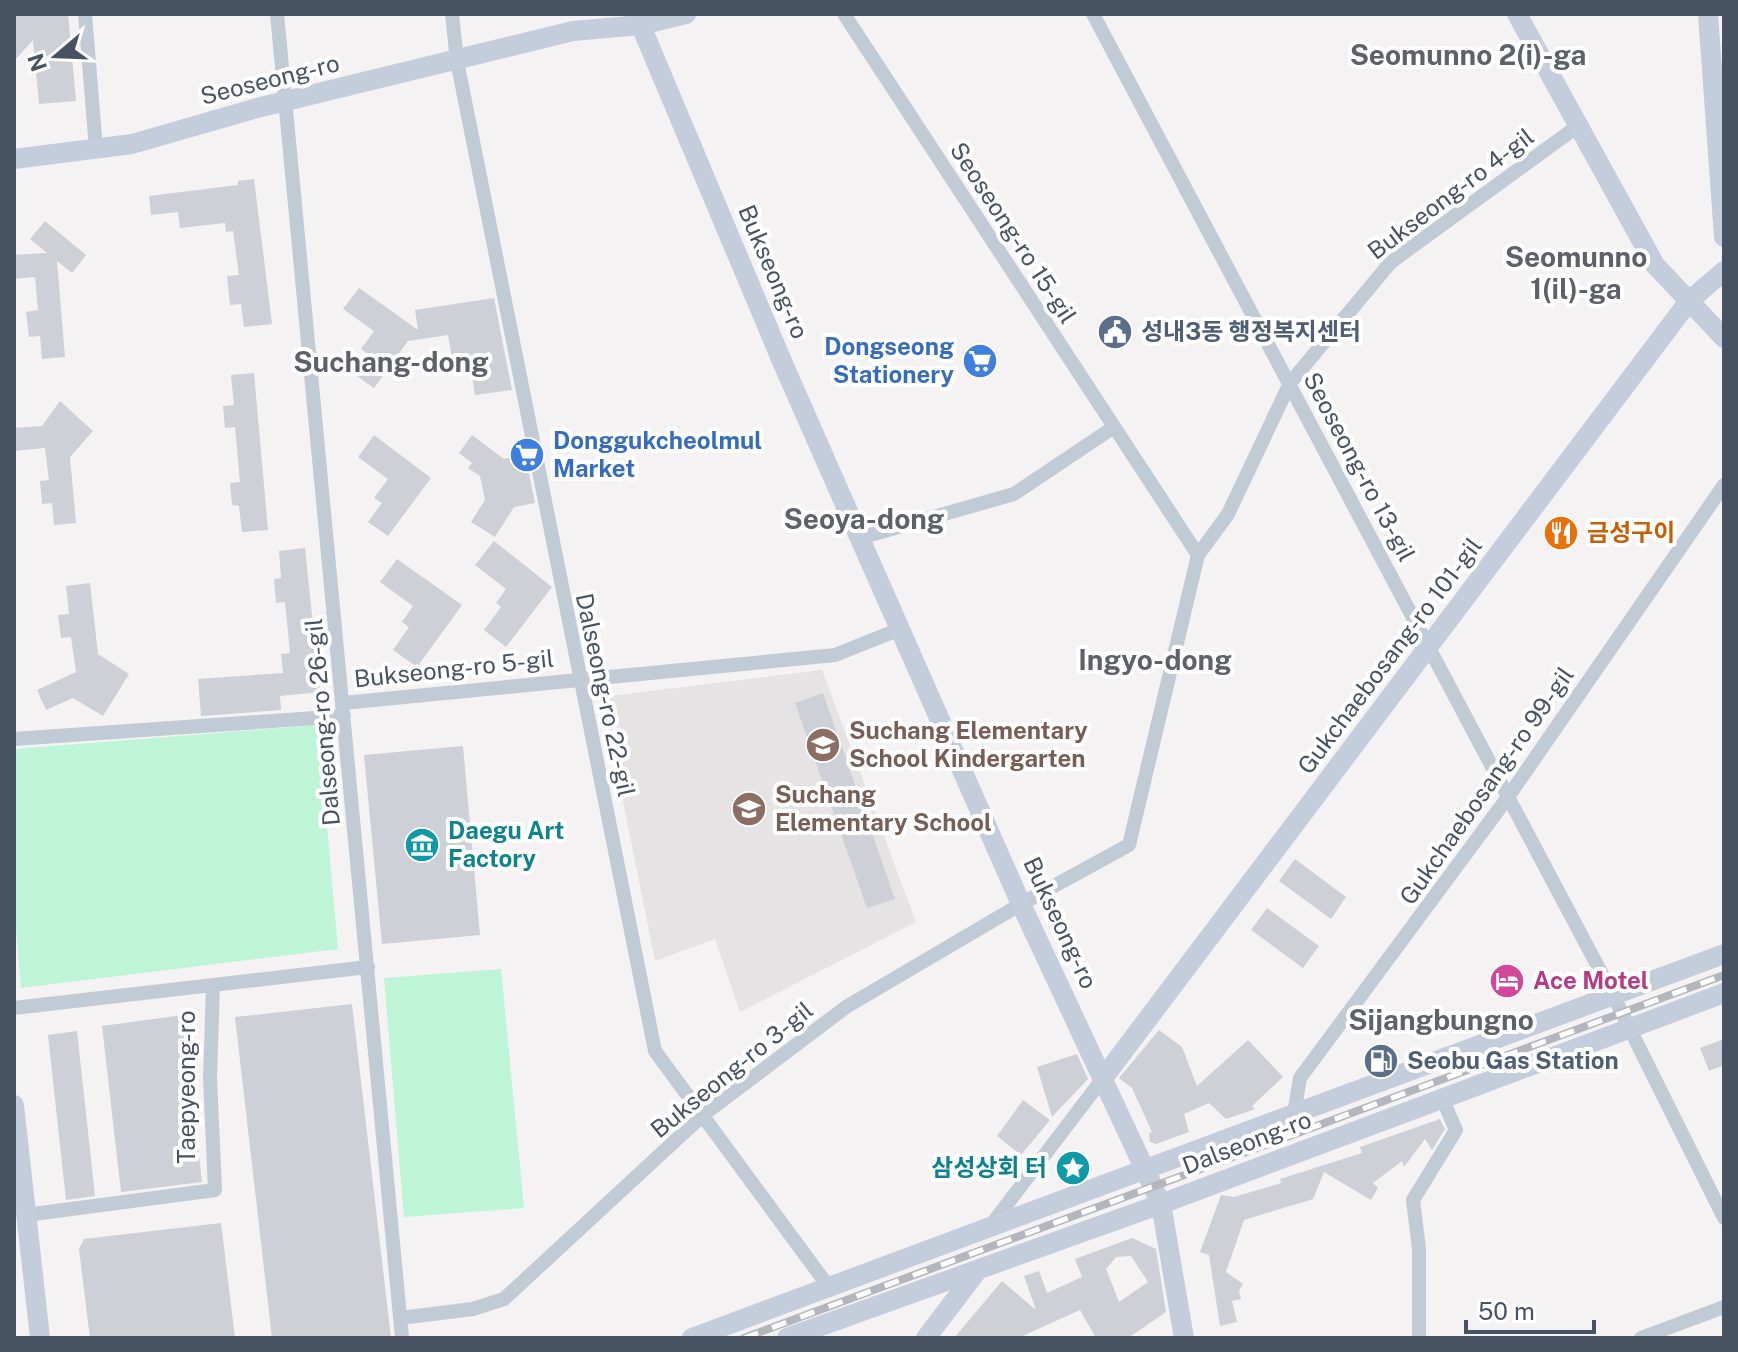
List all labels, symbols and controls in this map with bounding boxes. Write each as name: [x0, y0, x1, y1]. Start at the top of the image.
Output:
north arrow: [16, 16, 96, 96]
district label: Seomunno 2(i)-ga: [1350, 38, 1586, 71]
street label: Seoseong-ro: [197, 48, 342, 110]
text: N: [22, 50, 52, 75]
street label: Bukseong-ro 4-gil: [1362, 122, 1539, 265]
street label: Seoseong-ro 15-gil: [945, 137, 1083, 328]
street label: Bukseong-ro: [733, 201, 815, 343]
district label: Seomunno 1(il)-ga: [1505, 240, 1647, 305]
public building icon: 성내3동 행정복지센터: [1096, 313, 1134, 351]
place label: 성내3동 행정복지센터: [1141, 317, 1361, 345]
place label: Dongseong Stationery: [824, 332, 954, 388]
supermarket icon: Dongseong Stationery: [961, 342, 999, 380]
district label: Suchang-dong: [293, 345, 489, 378]
street label: Seoseong-ro 13-gil: [1298, 367, 1422, 566]
place label: Donggukcheolmul Market: [553, 426, 762, 482]
supermarket icon: Donggukcheolmul Market: [508, 436, 546, 474]
district label: Seoya-dong: [784, 502, 944, 535]
restaurant icon: 금성구이: [1542, 514, 1580, 552]
place label: 금성구이: [1587, 518, 1675, 546]
street label: Gukchaebosang-ro 101-gil: [1291, 532, 1487, 779]
street label: Dalseong-ro 22-gil: [571, 590, 641, 799]
street label: Dalseong-ro 26-gil: [299, 617, 345, 827]
district label: Ingyo-dong: [1078, 643, 1232, 676]
street label: Bukseong-ro 5-gil: [353, 644, 555, 692]
street label: Gukchaebosang-ro 99-gil: [1393, 661, 1579, 910]
place label: Suchang Elementary School Kindergarten: [849, 716, 1088, 772]
school or university icon: Suchang Elementary School Kindergarten: [804, 726, 842, 764]
place label: Suchang Elementary School: [775, 780, 992, 836]
school or university icon: Suchang Elementary School: [730, 790, 768, 828]
place label: Daegu Art Factory: [448, 816, 564, 872]
museum icon: Daegu Art Factory: [403, 826, 441, 864]
street label: Bukseong-ro: [1018, 852, 1104, 993]
hotel icon: Ace Motel: [1488, 962, 1526, 1000]
place label: Ace Motel: [1533, 966, 1649, 994]
street label: Bukseong-ro 3-gil: [645, 995, 818, 1143]
district label: Sijangbungno: [1348, 1003, 1534, 1036]
street label: Taepyeong-ro: [172, 1010, 200, 1164]
fuel station icon: Seobu Gas Station: [1362, 1042, 1400, 1080]
place label: Seobu Gas Station: [1407, 1046, 1619, 1074]
street label: Dalseong-ro: [1178, 1105, 1315, 1179]
place icon: 삼성상회 터: [1054, 1149, 1092, 1187]
place label: 삼성상회 터: [931, 1153, 1047, 1181]
scale bar: [1466, 1284, 1594, 1334]
text: 50 m: [1478, 1297, 1535, 1325]

